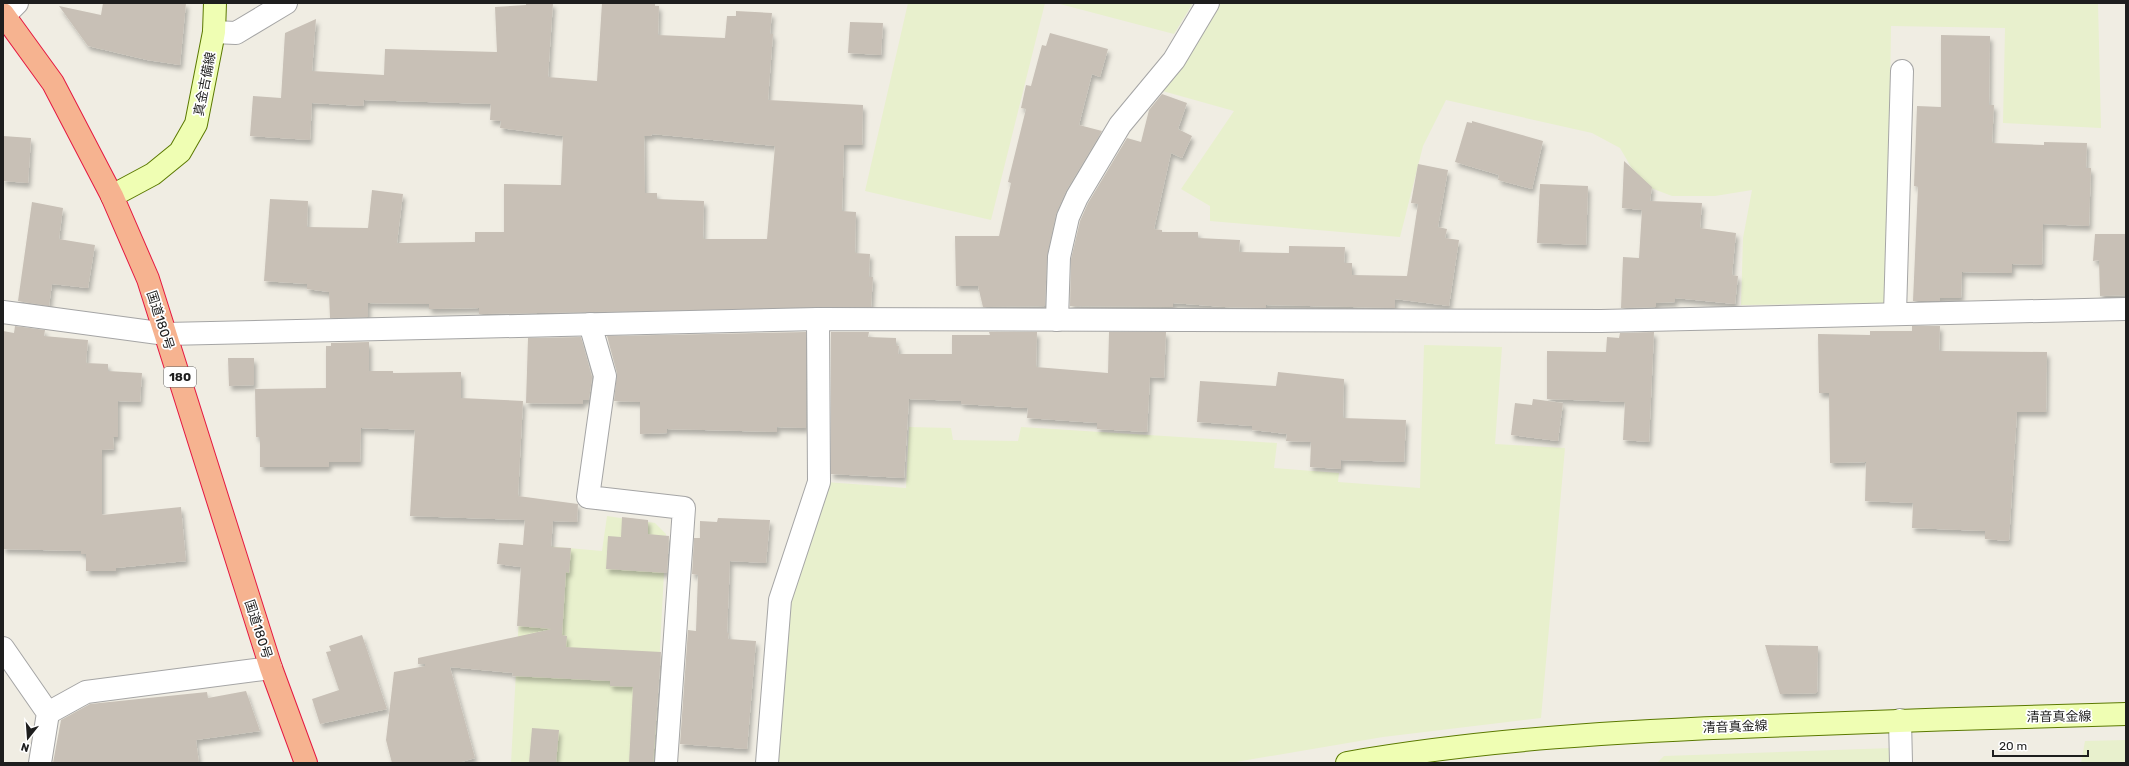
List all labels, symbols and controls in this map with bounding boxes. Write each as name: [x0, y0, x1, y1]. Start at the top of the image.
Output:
street label: 真金吉備線: [191, 51, 218, 117]
street label: 国道180号: [144, 289, 177, 352]
road number: 180: [164, 367, 196, 387]
street label: 国道180号: [242, 598, 275, 661]
street label: 清音真金線: [2026, 708, 2092, 725]
north arrow: [8, 718, 48, 758]
street label: 清音真金線: [1702, 718, 1768, 735]
scale bar: [1993, 732, 2088, 758]
text: 20 m: [1999, 739, 2027, 753]
text: N: [19, 740, 31, 754]

